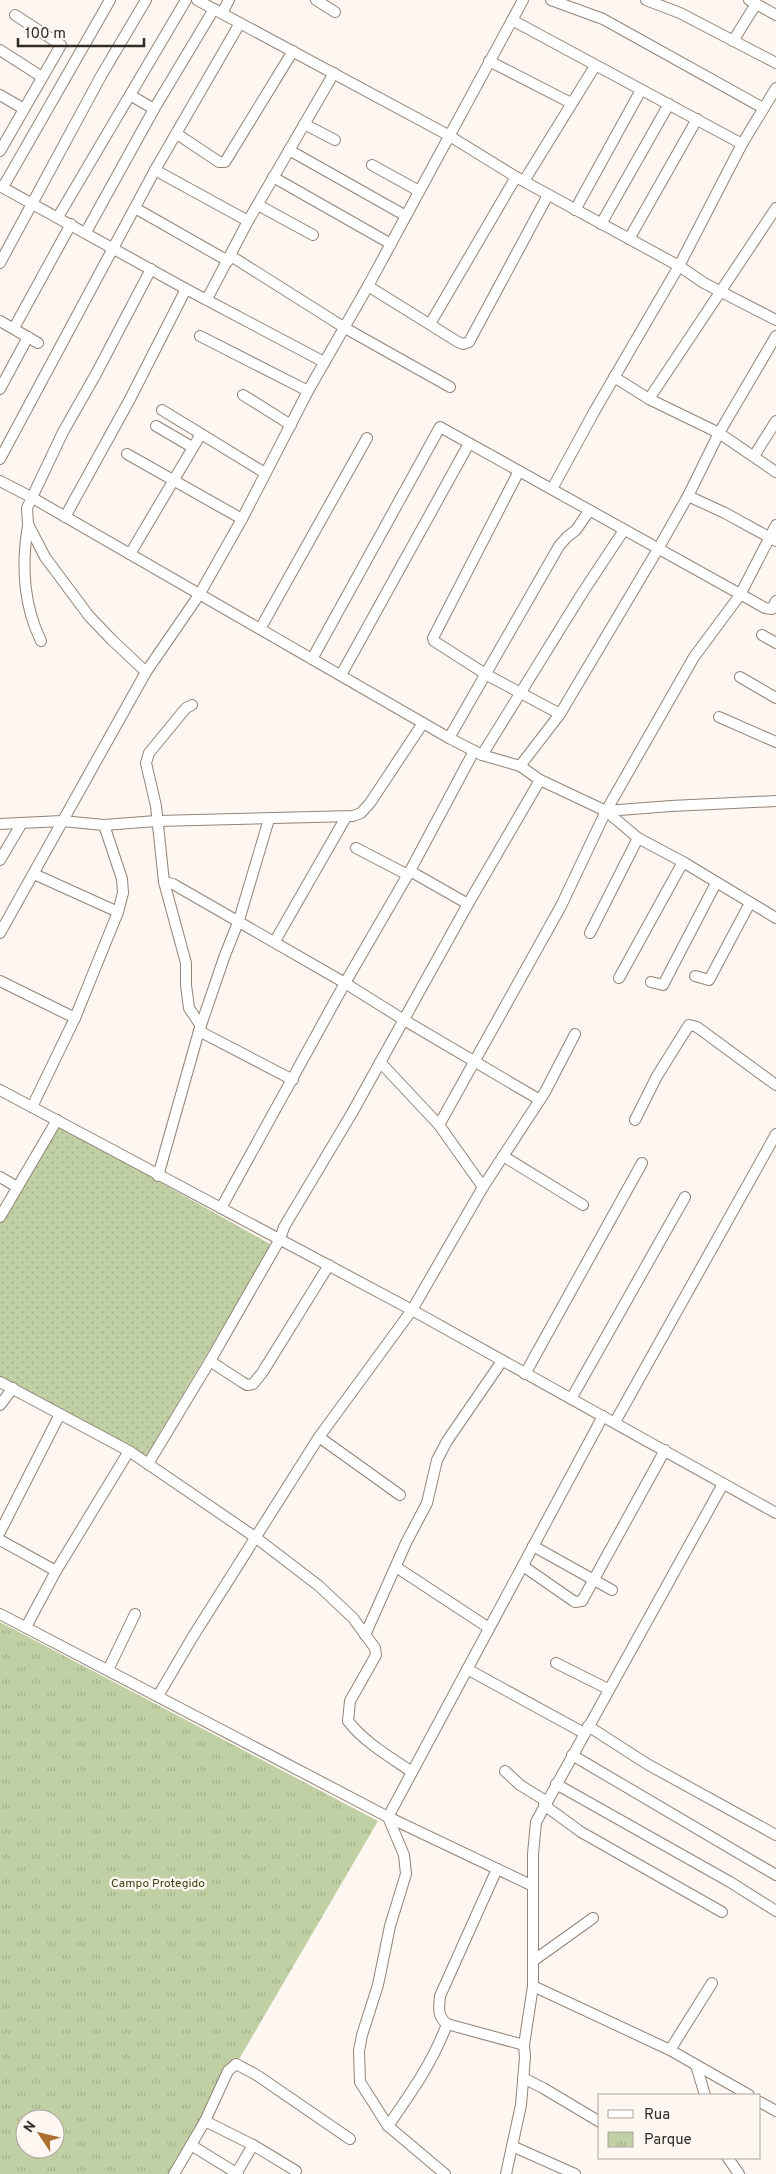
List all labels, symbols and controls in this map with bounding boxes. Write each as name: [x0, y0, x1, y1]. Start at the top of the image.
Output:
scale bar: [18, 15, 144, 47]
text: 100 m: [25, 25, 66, 44]
park label: Campo Protegido: [111, 1876, 205, 1892]
legend: [598, 2094, 761, 2159]
text: Rua: [644, 2106, 670, 2125]
north arrow: [15, 2109, 65, 2159]
text: N: [21, 2118, 40, 2136]
text: Parque: [644, 2131, 692, 2150]

